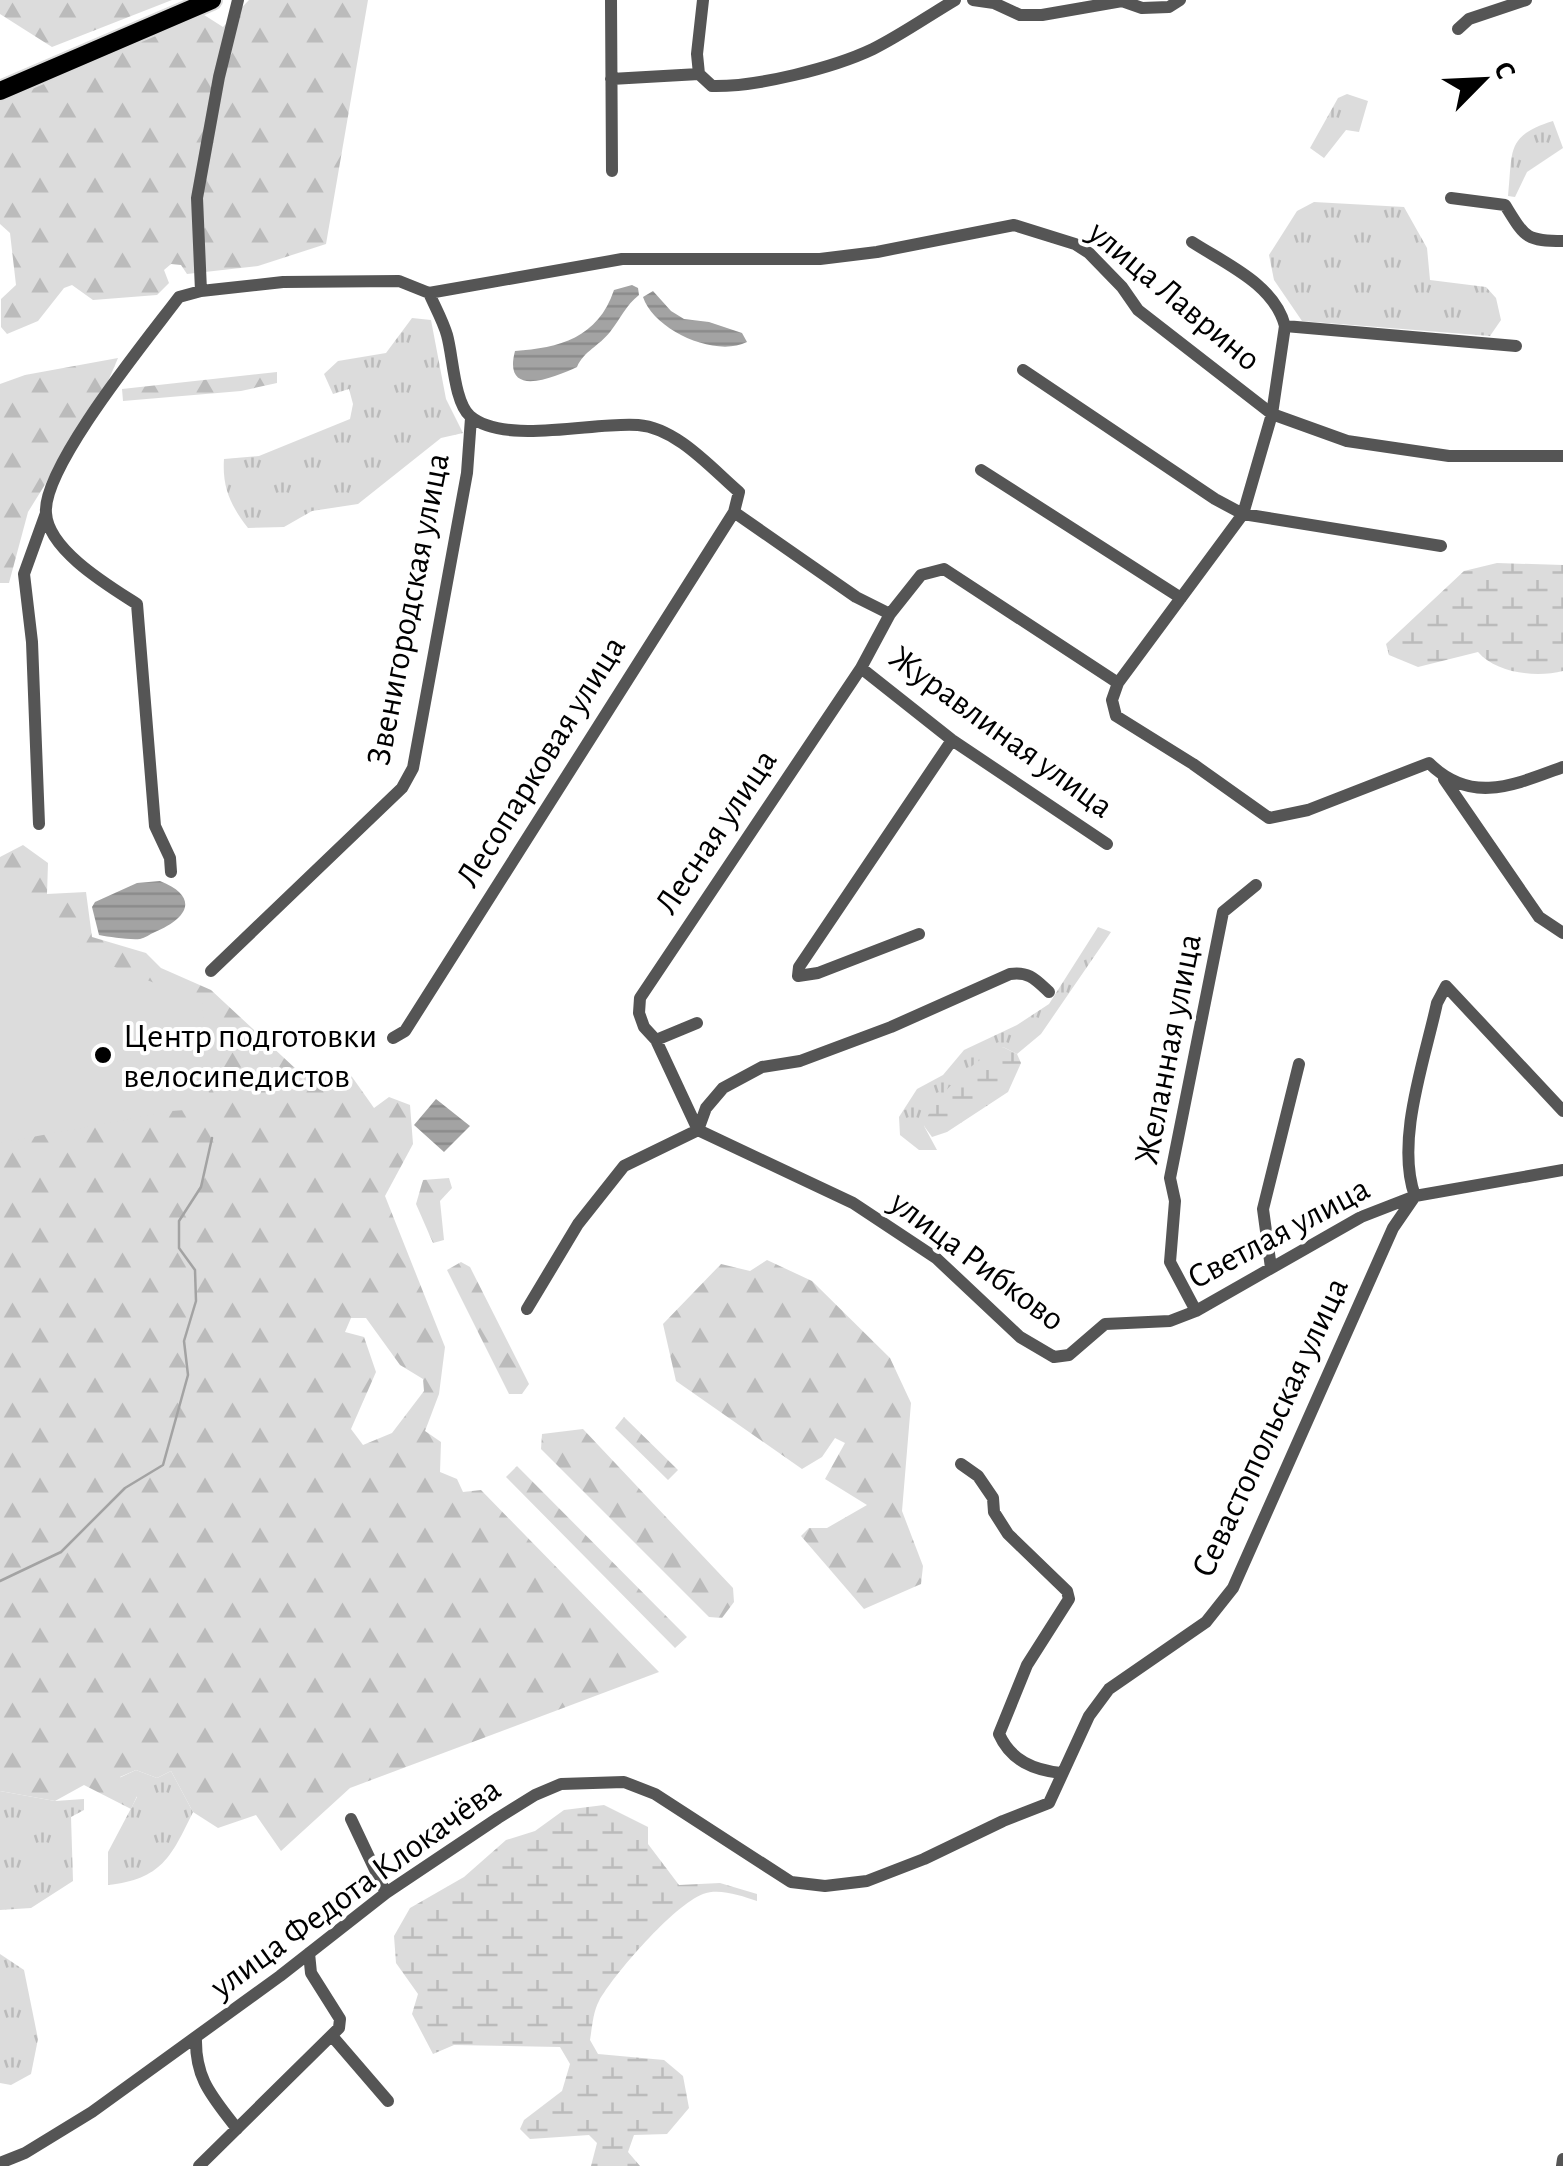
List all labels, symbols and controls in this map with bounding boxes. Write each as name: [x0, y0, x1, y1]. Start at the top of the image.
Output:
north arrow: [1433, 30, 1533, 130]
text: С: [1488, 58, 1520, 83]
street label: улица Лаврино: [1081, 214, 1267, 378]
street label: Звенигородская улица: [361, 450, 456, 768]
street label: Лесопарковая улица: [450, 630, 632, 893]
street label: Журавлиная улица: [883, 640, 1119, 825]
street label: Лесная улица: [649, 743, 784, 920]
street label: Желанная улица: [1129, 931, 1208, 1168]
place label: Центр подготовки велосипедистов: [123, 1019, 377, 1094]
marker: Центр подготовки велосипедистов: [92, 1044, 114, 1066]
street label: Светлая улица: [1182, 1171, 1375, 1296]
street label: улица Рибково: [883, 1184, 1071, 1338]
street label: Севастопольская улица: [1186, 1272, 1355, 1583]
street label: улица Федота Клокачёва: [204, 1771, 507, 2006]

